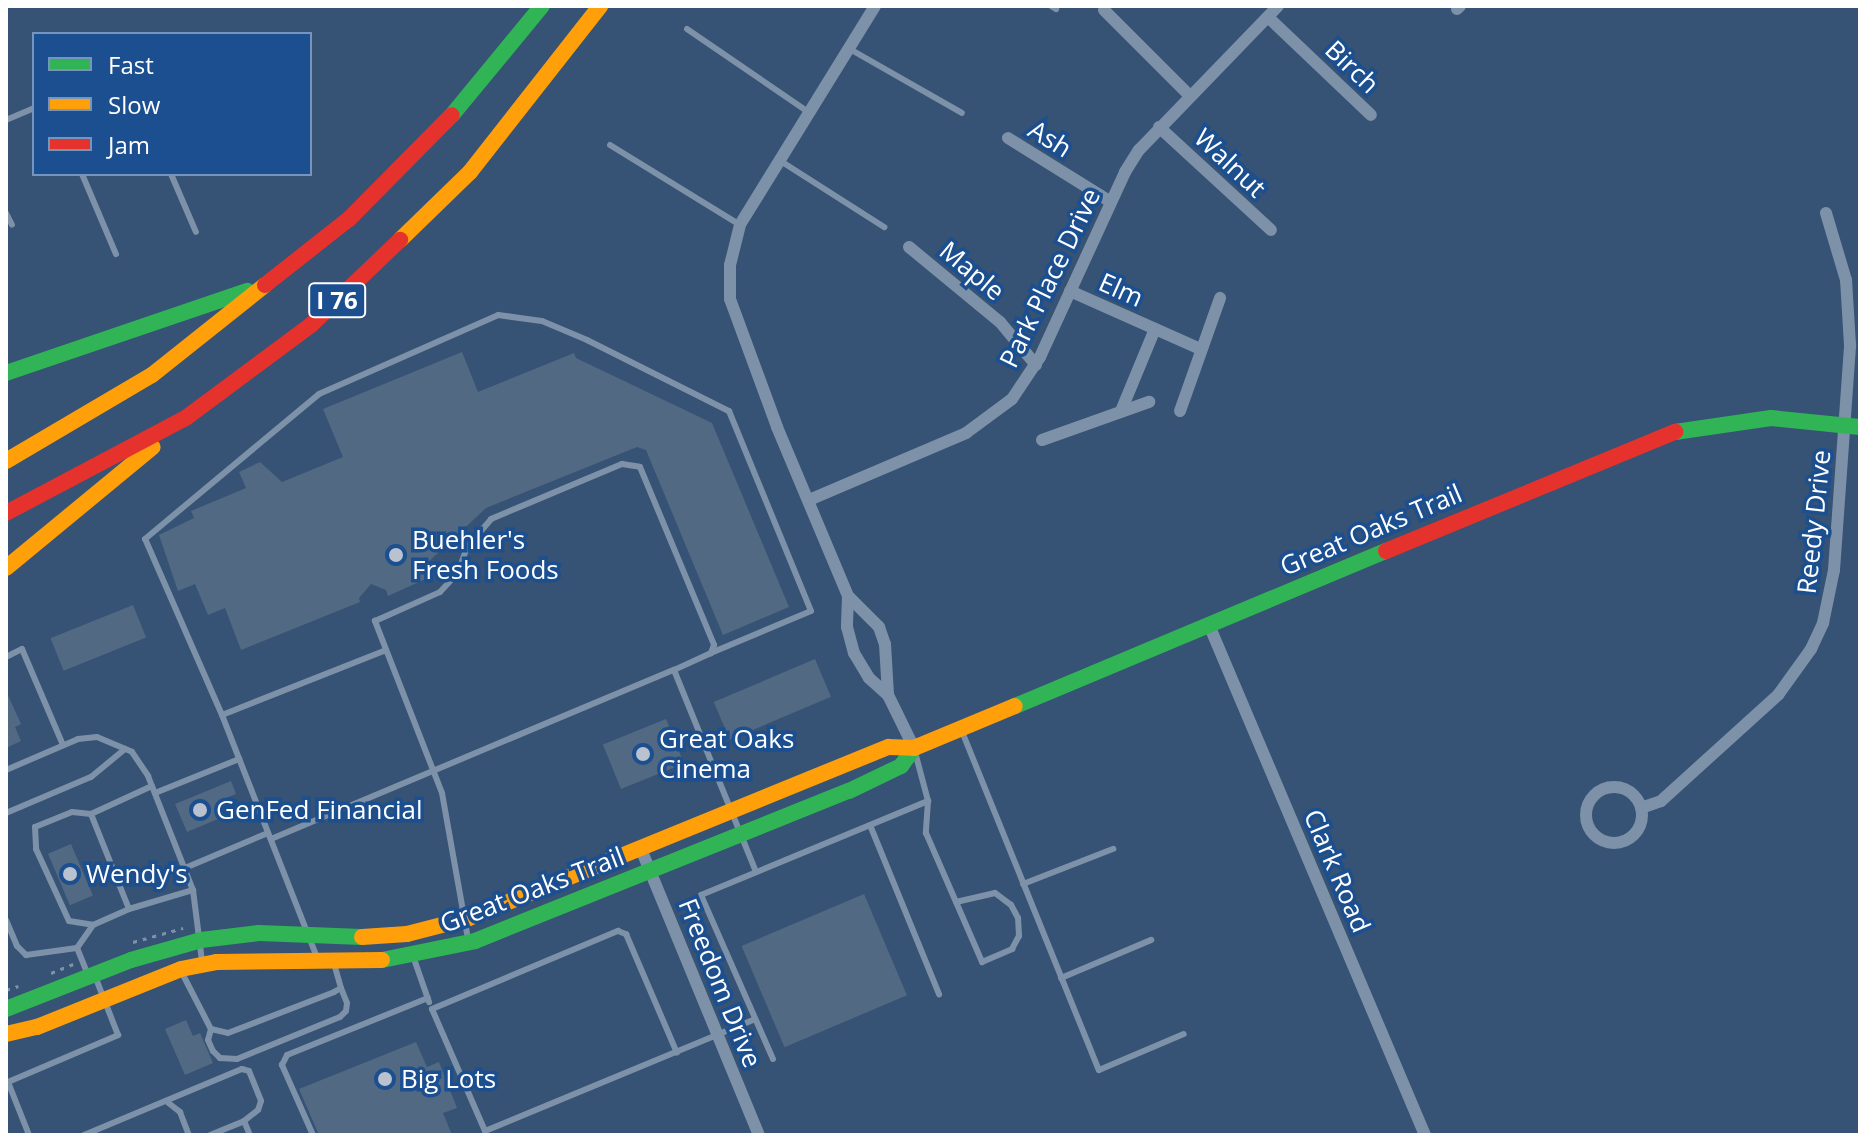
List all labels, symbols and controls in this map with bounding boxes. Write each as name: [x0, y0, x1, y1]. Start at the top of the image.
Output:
legend: [32, 32, 312, 176]
street label: Birch: [1319, 34, 1385, 100]
text: Fast: [108, 48, 154, 81]
text: Slow: [108, 88, 160, 121]
street label: Ash: [1023, 114, 1077, 164]
street label: Walnut: [1188, 122, 1272, 204]
text: Jam: [108, 128, 150, 161]
street label: Park Place Drive: [993, 183, 1107, 373]
street label: Maple: [933, 235, 1011, 307]
street label: Elm: [1094, 267, 1148, 313]
road number: I 76: [307, 280, 367, 320]
street label: Reedy Drive: [1791, 448, 1837, 596]
street label: Great Oaks Trail: [1275, 478, 1467, 582]
place label: Buehler's Fresh Foods: [412, 524, 559, 586]
marker: Buehler's Fresh Foods: [387, 546, 405, 564]
place label: Great Oaks Cinema: [659, 723, 794, 784]
marker: Great Oaks Cinema: [634, 745, 652, 763]
place label: GenFed Financial: [216, 794, 422, 826]
marker: GenFed Financial: [191, 801, 209, 819]
street label: Clark Road: [1297, 805, 1377, 937]
street label: Great Oaks Trail: [436, 841, 628, 939]
place label: Wendy's: [86, 858, 188, 890]
marker: Wendy's: [61, 865, 79, 883]
street label: Freedom Drive: [672, 894, 768, 1072]
place label: Big Lots: [401, 1063, 496, 1095]
marker: Big Lots: [376, 1070, 394, 1088]

